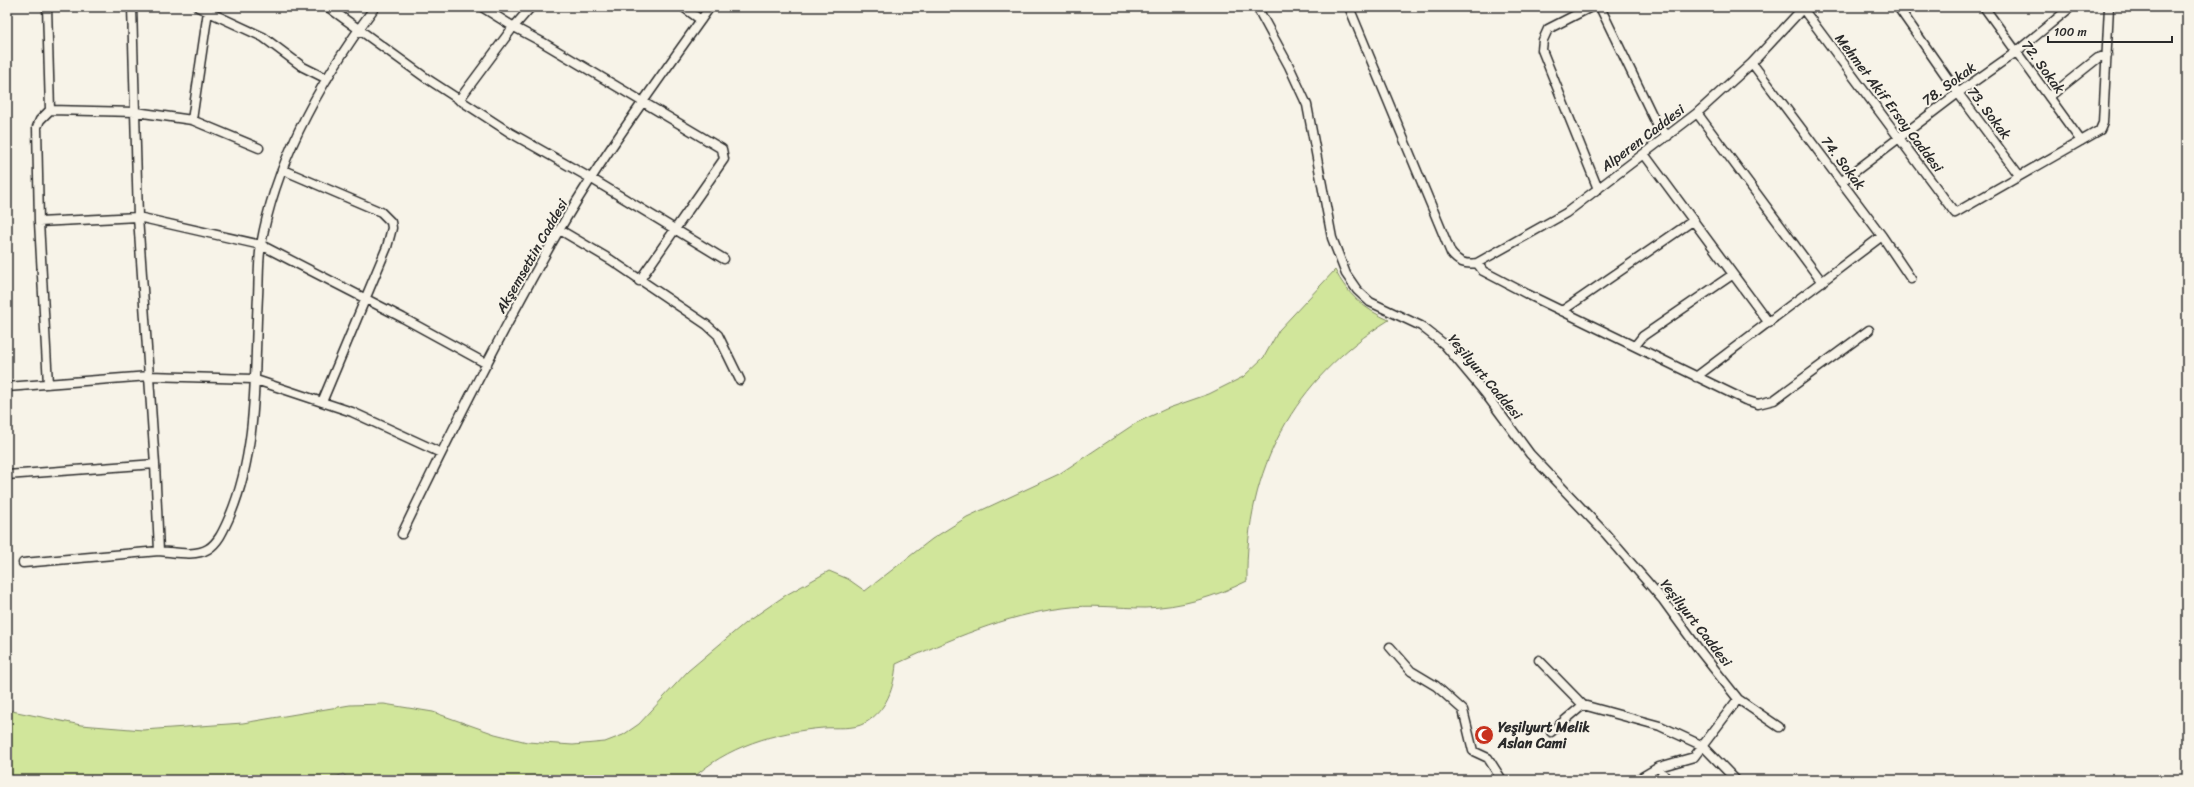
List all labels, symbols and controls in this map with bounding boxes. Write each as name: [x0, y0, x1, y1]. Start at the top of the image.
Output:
scale bar: [2048, 18, 2172, 44]
text: 100 m: [2054, 21, 2087, 43]
street label: Mehmet Akif Ersoy Caddesi: [1828, 28, 1950, 179]
street label: 72. Sokak: [2015, 35, 2072, 100]
street label: 78. Sokak: [1917, 55, 1982, 112]
street label: 73. Sokak: [1961, 81, 2018, 145]
street label: Alperen Caddesi: [1595, 97, 1691, 179]
street label: 74. Sokak: [1814, 131, 1872, 196]
street label: Akşemsettin Caddesi: [489, 193, 576, 319]
street label: Yeşilyurt Caddesi: [1441, 328, 1529, 427]
street label: Yeşilyurt Caddesi: [1654, 574, 1739, 673]
place label: Yeşilyurt Melik Aslan Cami: [1497, 715, 1590, 756]
mosque icon: Yeşilyurt Melik Aslan Cami: [1473, 724, 1495, 746]

